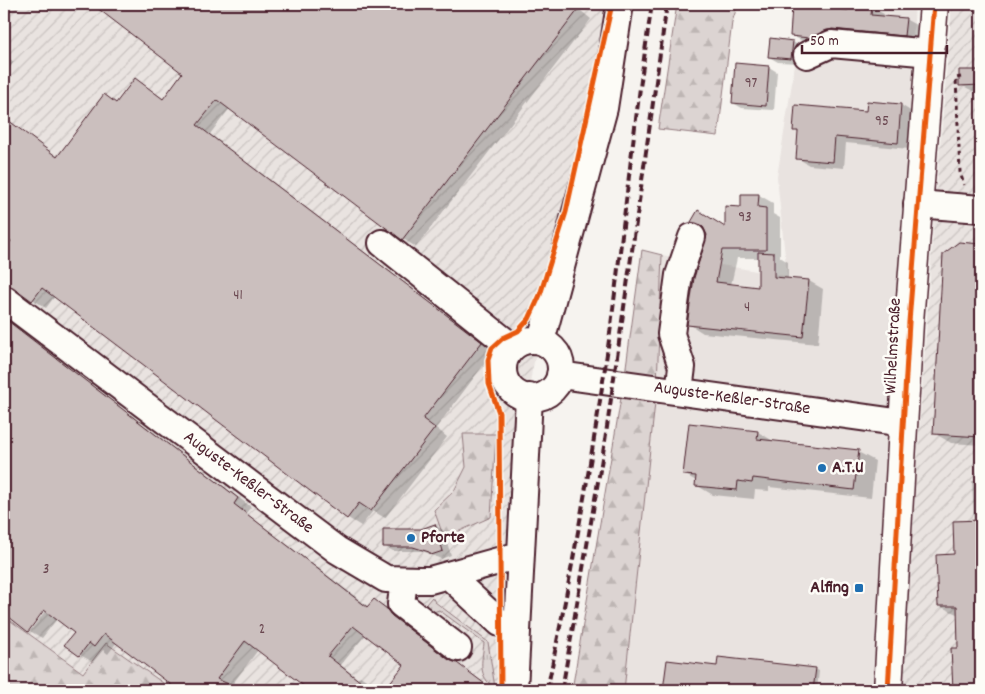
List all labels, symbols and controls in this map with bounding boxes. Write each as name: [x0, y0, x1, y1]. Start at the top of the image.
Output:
scale bar: [802, 22, 948, 54]
text: 50 m: [810, 31, 839, 53]
house number: 97: [745, 73, 758, 95]
house number: 95: [875, 111, 889, 133]
house number: 93: [738, 207, 752, 229]
house number: 41: [233, 285, 243, 307]
house number: 4: [744, 297, 750, 319]
street label: Wilhelmstraße: [879, 297, 909, 395]
street label: Auguste-Keßler-Straße: [652, 376, 812, 422]
street label: Auguste-Keßler-Straße: [178, 426, 318, 540]
place label: A.T.U: [832, 456, 864, 481]
marker: A.T.U: [816, 462, 828, 474]
place label: Pforte: [421, 526, 465, 551]
marker: Pforte: [405, 532, 417, 544]
house number: 3: [43, 559, 49, 581]
place label: Alfing: [810, 576, 849, 601]
marker: Alfing: [853, 582, 865, 594]
house number: 2: [259, 619, 265, 641]

